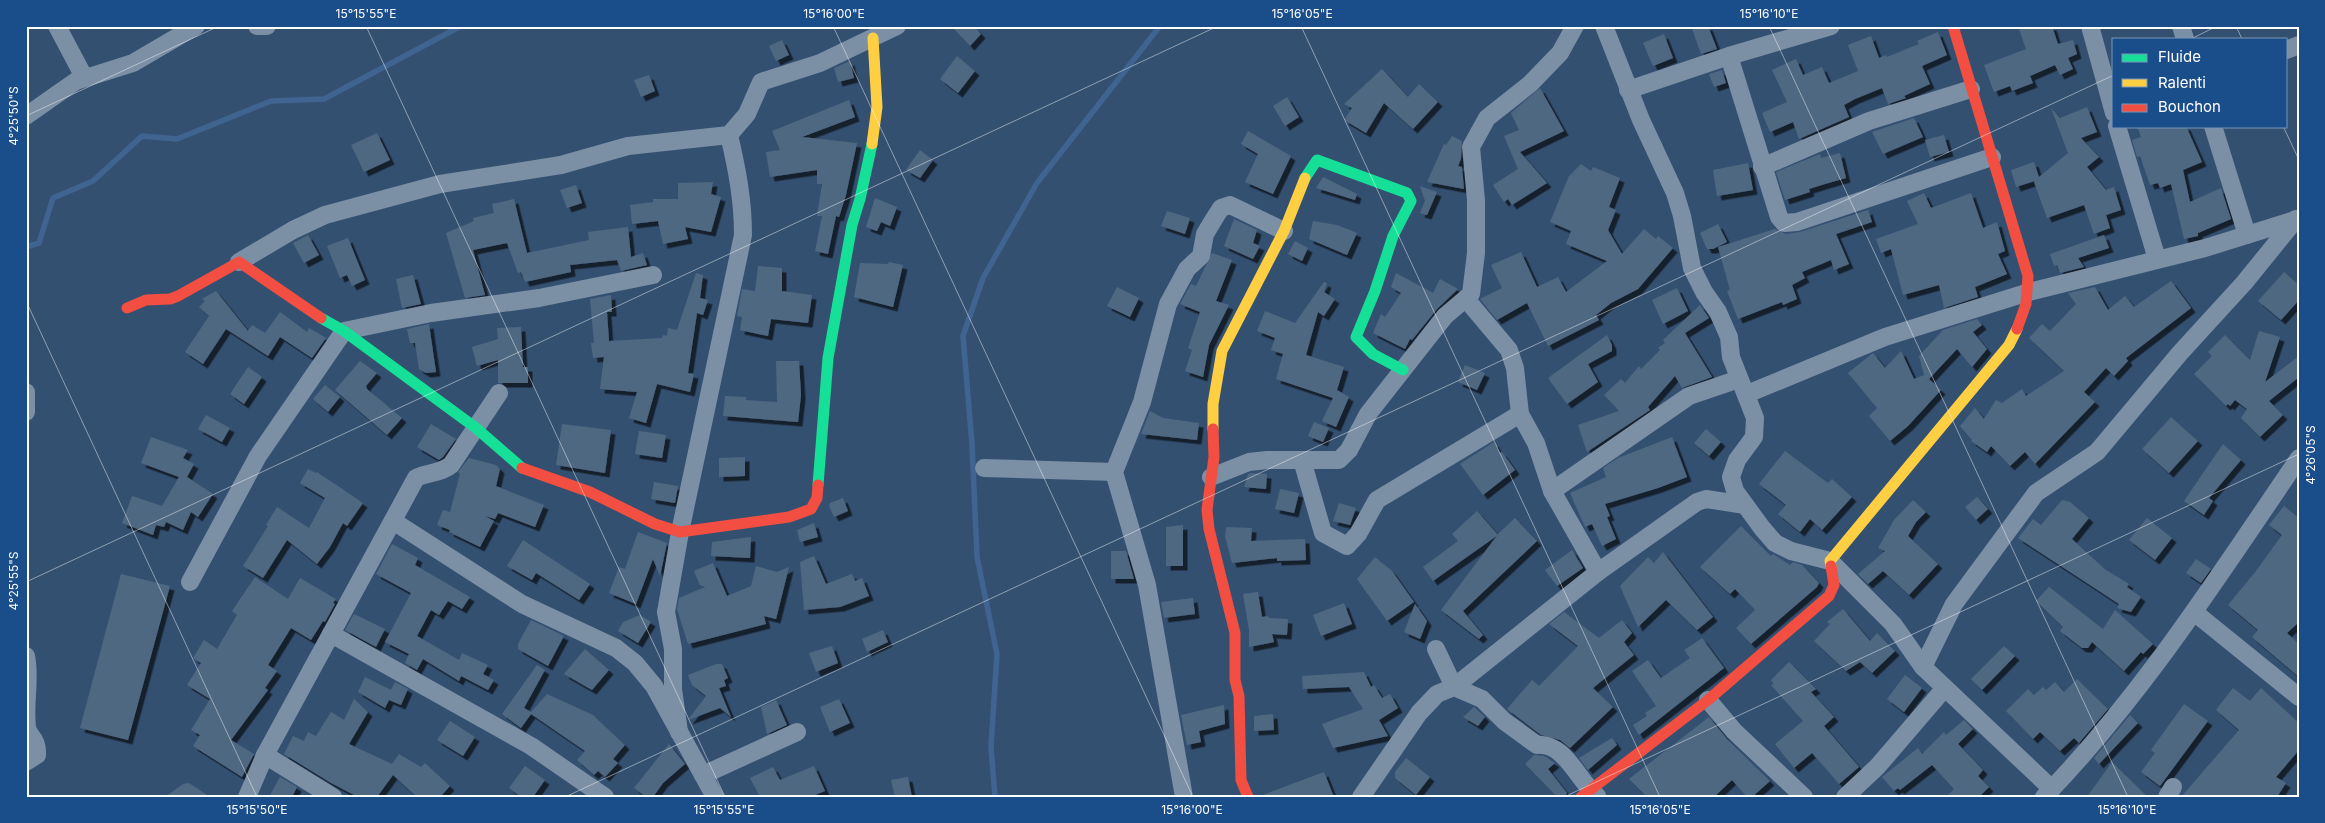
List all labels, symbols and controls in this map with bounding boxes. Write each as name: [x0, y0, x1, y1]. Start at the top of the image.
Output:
text: 15°15'55"E: [336, 6, 396, 21]
text: 15°16'00"E: [803, 6, 865, 21]
text: 15°16'05"E: [1271, 6, 1333, 21]
text: 15°16'10"E: [1740, 6, 1798, 21]
legend: [2112, 38, 2288, 128]
text: Fluide: [2158, 47, 2201, 66]
text: Ralenti: [2158, 73, 2206, 92]
text: 4°25'50"S: [6, 86, 21, 146]
text: Bouchon: [2158, 97, 2221, 116]
text: 4°26'05"S: [2303, 425, 2318, 485]
text: 4°25'55"S: [6, 551, 21, 611]
text: 15°15'50"E: [226, 802, 288, 817]
text: 15°15'55"E: [694, 802, 754, 817]
text: 15°16'00"E: [1161, 802, 1223, 817]
text: 15°16'05"E: [1629, 802, 1691, 817]
text: 15°16'10"E: [2098, 802, 2156, 817]

